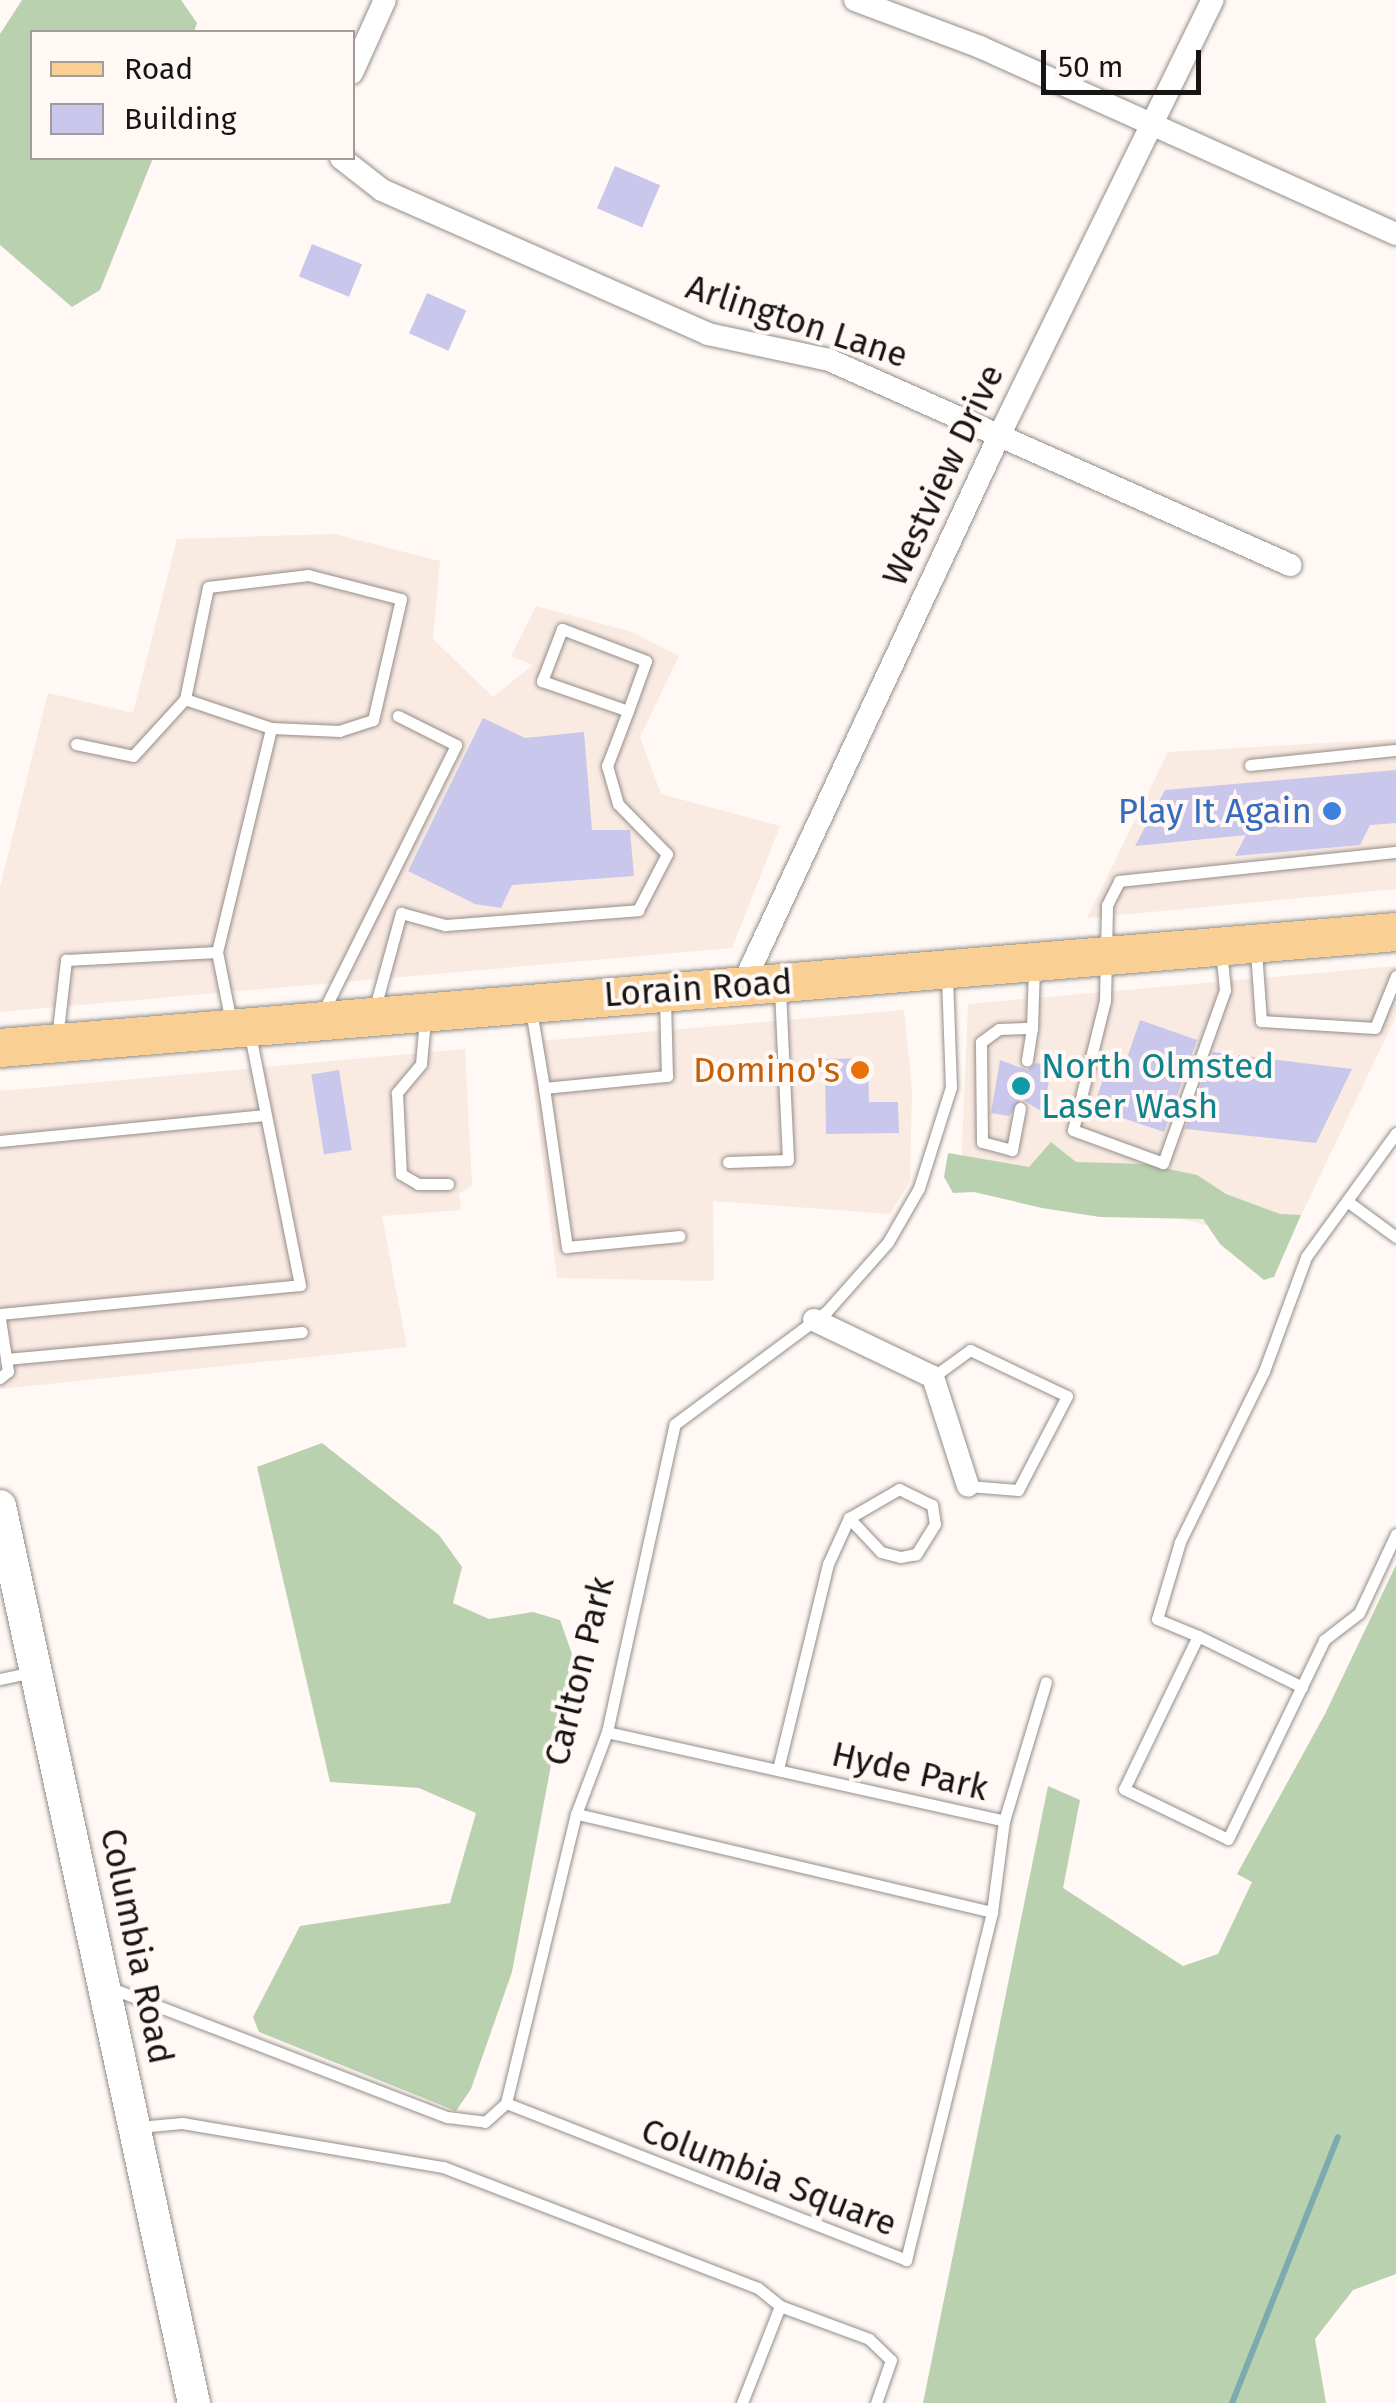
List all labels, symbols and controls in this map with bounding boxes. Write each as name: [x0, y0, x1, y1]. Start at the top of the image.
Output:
legend: [30, 30, 355, 160]
scale bar: [1046, 30, 1206, 92]
text: 50 m: [1058, 49, 1123, 85]
text: Road: [124, 51, 193, 87]
text: Building: [124, 101, 236, 137]
street label: Arlington Lane: [681, 265, 913, 377]
street label: Westview Drive: [873, 358, 1013, 592]
place label: Play It Again: [1118, 790, 1312, 832]
marker: Play It Again: [1321, 800, 1343, 822]
street label: Lorain Road: [602, 960, 794, 1016]
place label: North Olmsted Laser Wash: [1041, 1045, 1274, 1127]
place label: Domino's: [693, 1049, 840, 1091]
marker: Domino's: [849, 1059, 871, 1081]
marker: North Olmsted Laser Wash: [1010, 1075, 1032, 1097]
street label: Carlton Park: [535, 1572, 623, 1770]
street label: Hyde Park: [828, 1733, 992, 1809]
street label: Columbia Road: [92, 1824, 182, 2068]
street label: Columbia Square: [635, 2109, 903, 2245]

